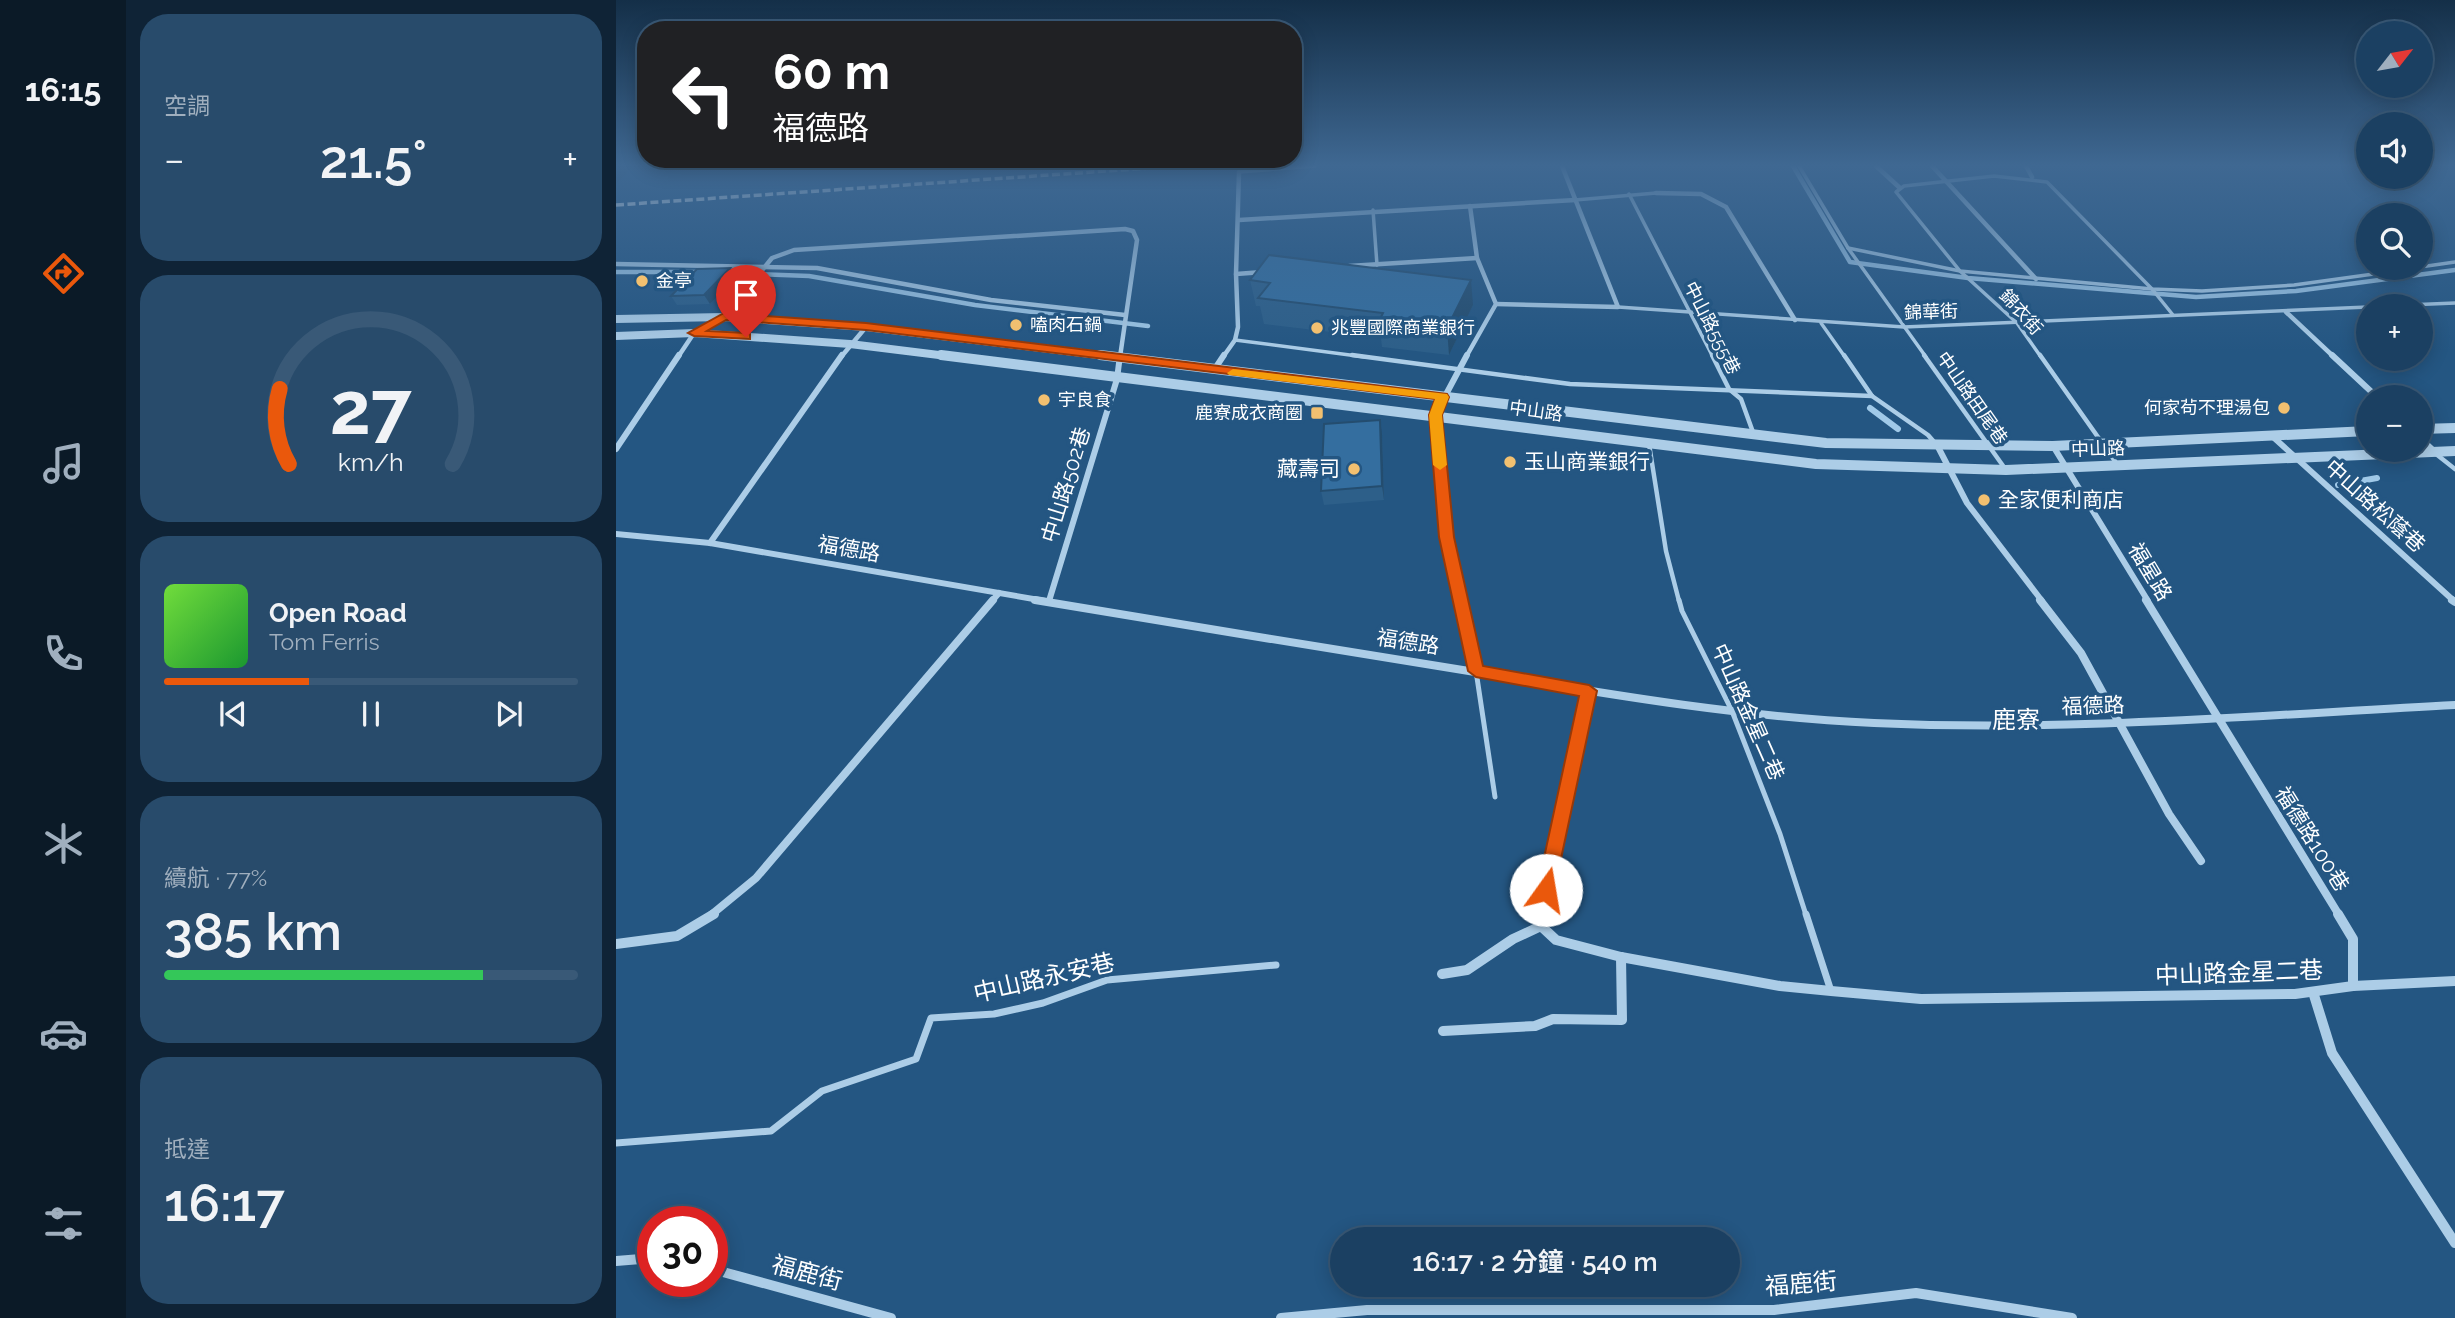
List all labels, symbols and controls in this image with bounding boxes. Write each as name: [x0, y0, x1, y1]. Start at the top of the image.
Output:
north arrow: [2356, 21, 2432, 98]
map controls: [2356, 21, 2433, 462]
text: 60 m: [773, 43, 890, 100]
icon: left: [658, 49, 749, 140]
text: 16:15: [25, 71, 101, 108]
text: 空調: [164, 92, 210, 119]
text: 福德路: [773, 109, 869, 146]
button: sound: [2356, 112, 2433, 189]
text: 21.5°: [320, 129, 427, 190]
text: −: [164, 137, 184, 182]
text: +: [562, 137, 578, 182]
button: search: [2356, 203, 2433, 280]
icon: directions: [39, 249, 88, 298]
pin: [716, 265, 776, 337]
place label: 金亭: [656, 270, 692, 291]
marker: 金亭: [634, 273, 650, 289]
icon: arrive: [727, 276, 765, 314]
street label: 中山路555巷: [1680, 278, 1745, 378]
street label: 錦衣街: [1996, 285, 2047, 339]
button: +: [2356, 294, 2433, 371]
street label: 錦華街: [1904, 300, 1958, 323]
place label: 嗑肉石鍋: [1030, 314, 1102, 335]
marker: 嗑肉石鍋: [1008, 317, 1024, 333]
place label: 兆豐國際商業銀行: [1331, 317, 1475, 338]
marker: 兆豐國際商業銀行: [1309, 320, 1325, 336]
street label: 中山路田尾巷: [1933, 347, 2012, 448]
text: 27: [330, 367, 412, 452]
button: −: [2356, 385, 2433, 462]
place label: 宇良食: [1058, 389, 1112, 410]
marker: 宇良食: [1036, 392, 1052, 408]
street label: 中山路: [1508, 396, 1564, 425]
place label: 何家茍不理湯包: [2144, 397, 2270, 418]
marker: 何家茍不理湯包: [2276, 400, 2292, 416]
place label: 鹿寮成衣商圈: [1195, 402, 1303, 423]
marker: 鹿寮成衣商圈: [1309, 405, 1325, 421]
street label: 中山路502巷: [1036, 424, 1095, 546]
street label: 中山路: [2071, 437, 2125, 460]
icon: music: [39, 439, 88, 488]
text: km/h: [338, 447, 404, 477]
place label: 玉山商業銀行: [1524, 449, 1650, 474]
marker: 玉山商業銀行: [1502, 454, 1518, 470]
street label: 中山路松蔭巷: [2320, 454, 2431, 557]
place label: 藏壽司: [1277, 456, 1340, 481]
marker: 藏壽司: [1346, 461, 1362, 477]
place label: 全家便利商店: [1998, 487, 2124, 512]
marker: 全家便利商店: [1976, 492, 1992, 508]
street label: 福德路: [816, 531, 882, 566]
street label: 福星路: [2123, 538, 2177, 605]
text: Open Road: [269, 598, 407, 628]
street label: 福德路: [1375, 624, 1441, 659]
text: Tom Ferris: [269, 628, 380, 655]
icon: phone: [39, 629, 88, 678]
street label: 中山路金星二巷: [1707, 640, 1790, 784]
street label: 福德路: [2061, 692, 2125, 719]
icon: previous: [214, 695, 252, 733]
icon: pause: [352, 695, 390, 733]
icon: next: [490, 695, 528, 733]
district label: 鹿寮: [1992, 705, 2040, 734]
street label: 福德路100巷: [2270, 782, 2354, 896]
icon: climate: [39, 819, 88, 868]
position arrow: [1509, 853, 1583, 927]
text: 續航 · 77%: [164, 864, 267, 891]
text: 385 km: [164, 901, 342, 962]
street label: 中山路永安巷: [970, 947, 1117, 1008]
street label: 中山路金星二巷: [2155, 955, 2323, 990]
icon: car: [39, 1009, 88, 1058]
text: 抵達: [164, 1135, 210, 1162]
text: 16:17: [164, 1172, 285, 1233]
icon: filters: [39, 1199, 88, 1248]
speed limit sign: 30: [637, 1206, 728, 1297]
text: 16:17 · 2 分鐘 · 540 m: [1412, 1247, 1658, 1277]
street label: 福鹿街: [769, 1249, 846, 1296]
street label: 福鹿街: [1764, 1266, 1838, 1301]

